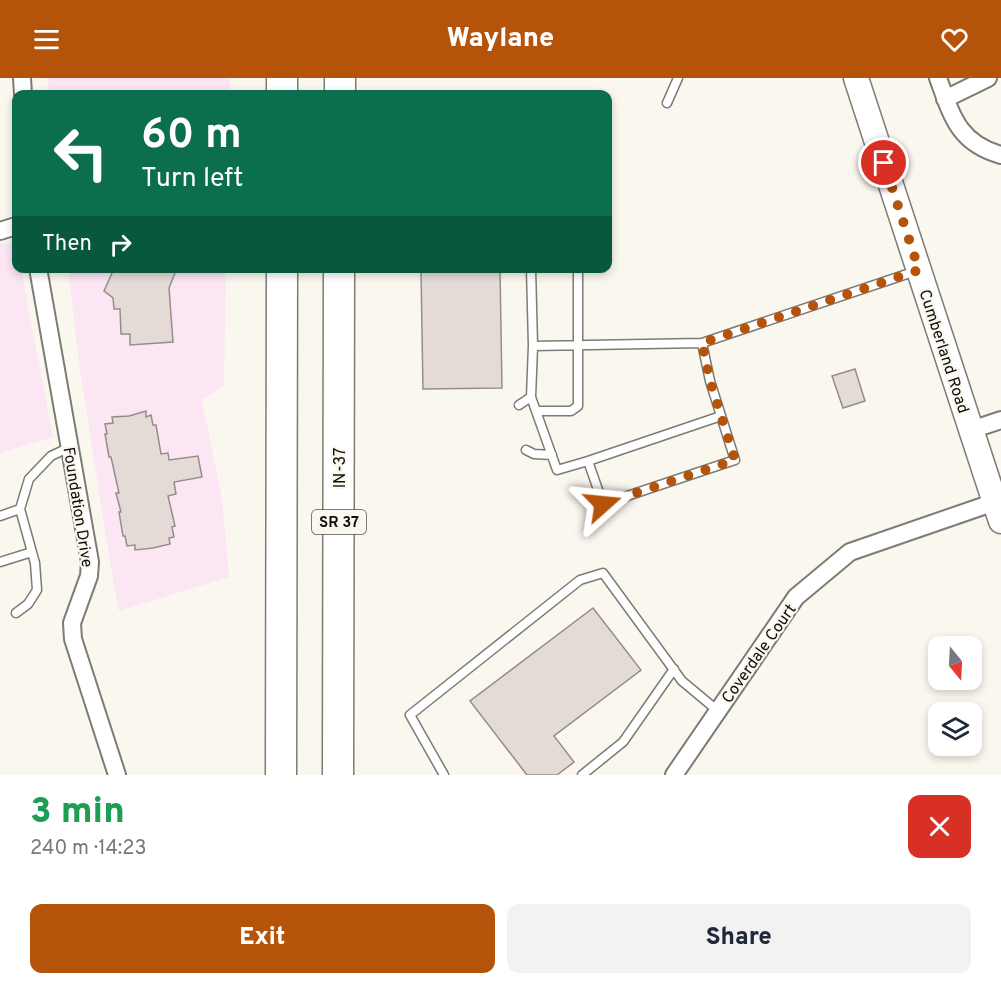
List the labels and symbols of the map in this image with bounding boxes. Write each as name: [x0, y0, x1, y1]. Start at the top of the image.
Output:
pin: [858, 137, 909, 188]
street label: Cumberland Road: [914, 287, 973, 416]
street label: Foundation Drive: [58, 446, 96, 569]
street label: IN-37: [331, 448, 351, 488]
position arrow: [571, 472, 635, 536]
road number: SR 37: [312, 510, 366, 534]
street label: Coverdale Court: [718, 601, 801, 708]
north arrow: [928, 636, 982, 690]

